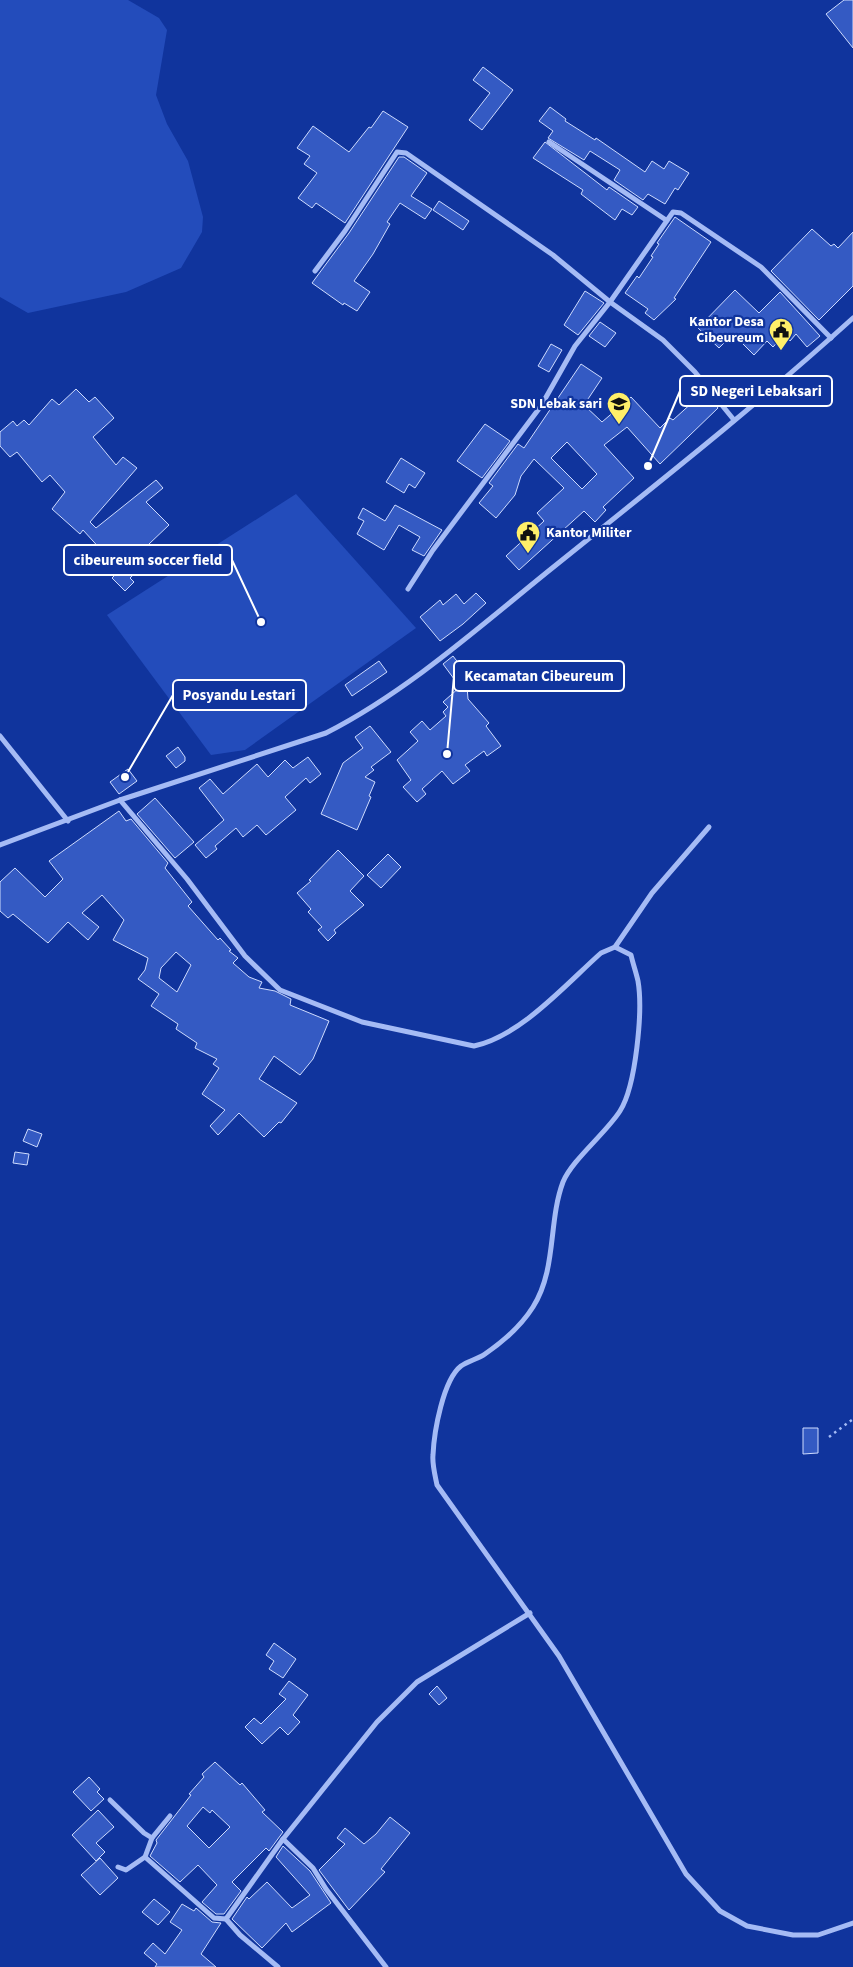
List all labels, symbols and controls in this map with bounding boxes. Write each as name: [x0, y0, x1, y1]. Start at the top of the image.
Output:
place label: Kantor Desa Cibeureum: [689, 312, 764, 348]
public building icon: Kantor Desa Cibeureum: [768, 317, 794, 351]
callout: SD Negeri Lebaksari: [680, 376, 832, 406]
text: SD Negeri Lebaksari: [690, 381, 822, 402]
school or university icon: SDN Lebak sari: [606, 391, 632, 425]
place label: SDN Lebak sari: [510, 394, 602, 414]
public building icon: Kantor Militer: [515, 520, 541, 554]
place label: Kantor Militer: [546, 523, 632, 543]
callout: cibeureum soccer field: [64, 545, 232, 575]
text: cibeureum soccer field: [74, 550, 222, 571]
callout: Kecamatan Cibeureum: [454, 661, 624, 691]
text: Kecamatan Cibeureum: [464, 666, 614, 687]
callout: Posyandu Lestari: [173, 680, 306, 710]
text: Posyandu Lestari: [183, 685, 295, 706]

